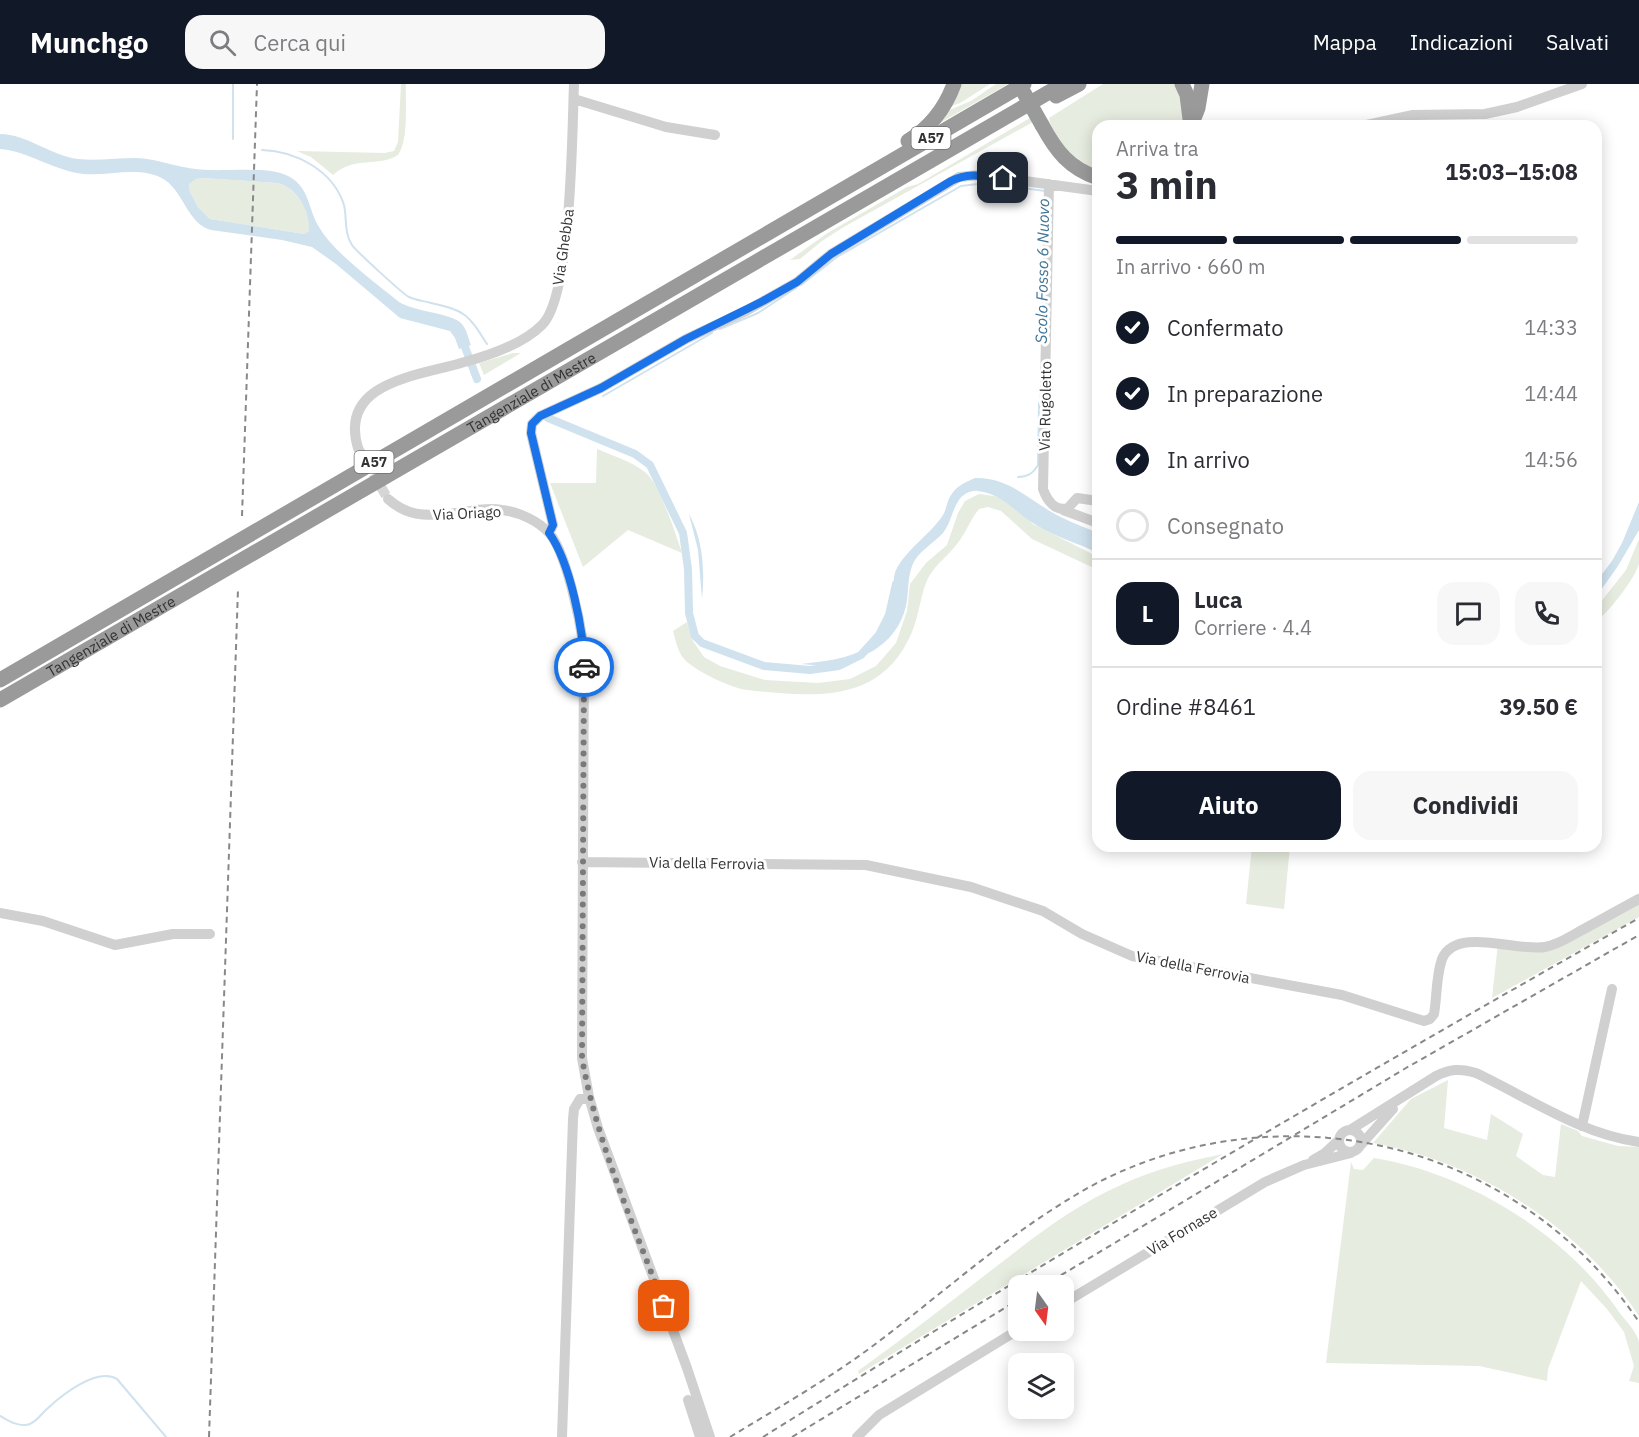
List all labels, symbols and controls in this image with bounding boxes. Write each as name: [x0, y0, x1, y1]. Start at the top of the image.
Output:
search box: [185, 15, 605, 69]
text: Munchgo: [30, 24, 149, 61]
icon: search: [206, 26, 239, 59]
text: Cerca qui: [254, 28, 346, 57]
text: Mappa: [1313, 28, 1377, 56]
text: Indicazioni: [1410, 28, 1513, 56]
text: Salvati: [1546, 28, 1609, 56]
road number: A57: [912, 127, 950, 149]
text: Arriva tra: [1116, 135, 1199, 162]
pin: [977, 152, 1028, 203]
text: 15:03–15:08: [1445, 157, 1578, 186]
text: 3 min: [1116, 159, 1218, 210]
icon: home: [986, 161, 1019, 194]
water label: Scolo Fosso 6 Nuovo: [1031, 198, 1053, 344]
street label: Via Ghebba: [548, 208, 578, 286]
text: In arrivo · 660 m: [1116, 253, 1265, 280]
icon: check: [1116, 311, 1149, 344]
text: Confermato: [1167, 313, 1284, 342]
text: 14:33: [1524, 314, 1578, 341]
street label: Tangenziale di Mestre: [463, 347, 599, 437]
street label: Via Rugoletto: [1035, 361, 1055, 451]
icon: check: [1116, 377, 1149, 410]
text: In preparazione: [1167, 379, 1323, 408]
text: 14:44: [1524, 380, 1578, 407]
icon: check: [1116, 443, 1149, 476]
text: In arrivo: [1167, 445, 1250, 474]
text: 14:56: [1524, 446, 1578, 473]
road number: A57: [354, 451, 394, 473]
street label: Via Oriago: [432, 502, 502, 524]
text: Consegnato: [1167, 511, 1284, 540]
button: chat: [1437, 582, 1500, 645]
button: phone: [1515, 582, 1578, 645]
text: Luca: [1194, 585, 1243, 614]
street label: Tangenziale di Mestre: [43, 591, 179, 681]
text: L: [1142, 599, 1153, 628]
text: Corriere · 4.4: [1194, 614, 1312, 641]
courier: [554, 637, 614, 697]
icon: car: [568, 651, 601, 684]
text: Ordine #8461: [1116, 692, 1256, 721]
text: 39.50 €: [1499, 692, 1578, 721]
button: Aiuto: [1116, 771, 1341, 840]
button: Condividi: [1353, 771, 1578, 840]
street label: Via della Ferrovia: [649, 852, 765, 874]
street label: Via della Ferrovia: [1134, 947, 1252, 987]
street label: Via Fornase: [1143, 1203, 1221, 1259]
north arrow: [1008, 1275, 1074, 1341]
map controls: [1008, 1275, 1074, 1419]
pin: [638, 1280, 689, 1331]
icon: bag: [647, 1289, 680, 1322]
button: layers: [1008, 1353, 1074, 1419]

